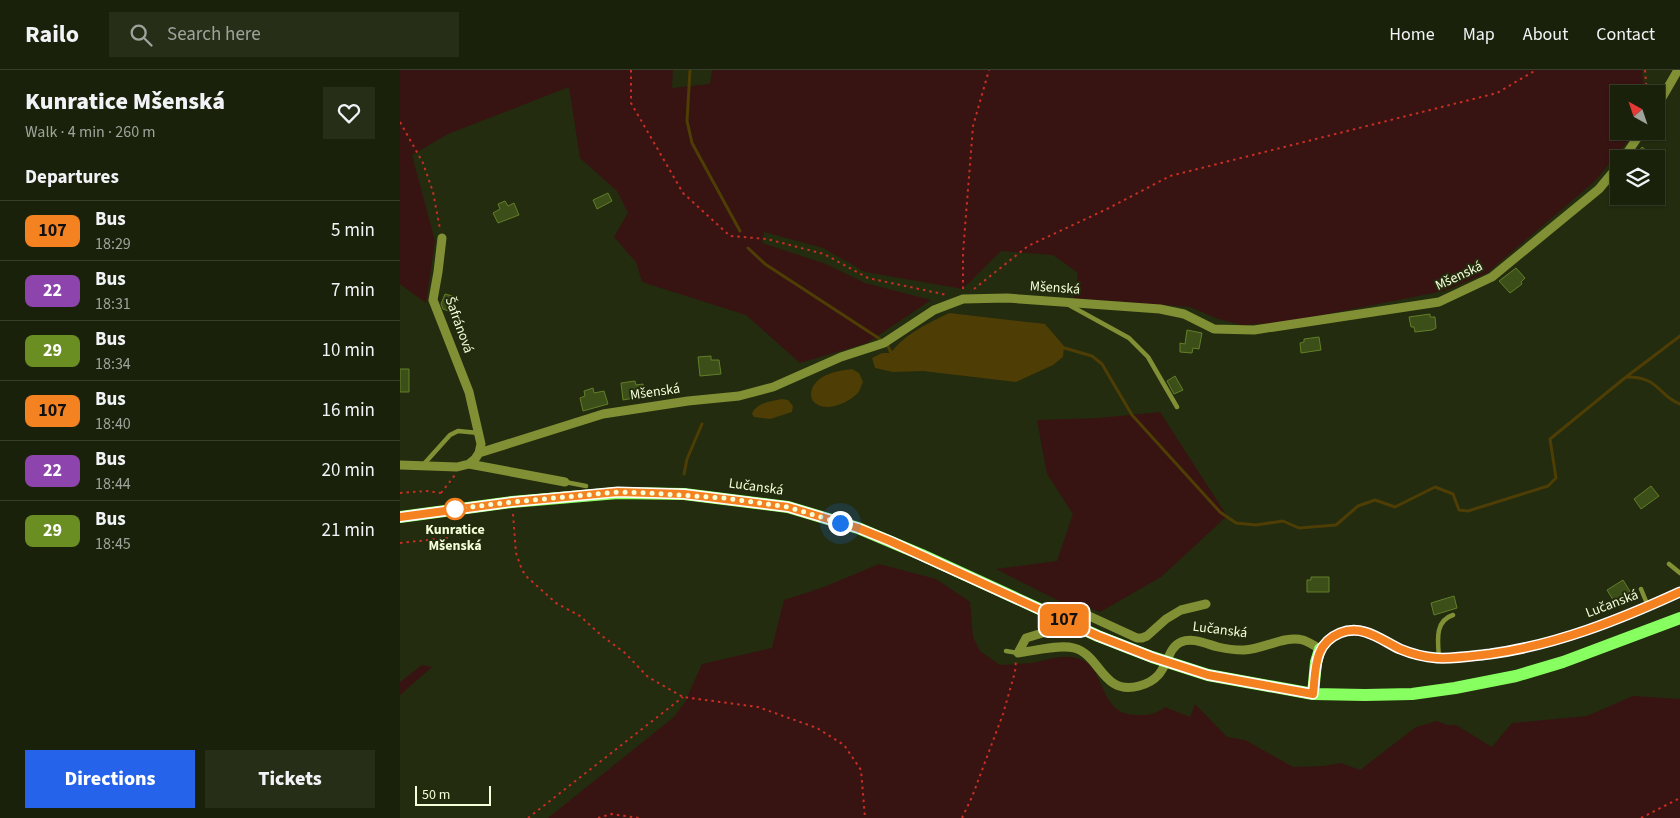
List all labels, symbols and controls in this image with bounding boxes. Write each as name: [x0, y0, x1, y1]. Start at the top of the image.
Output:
search box: [109, 12, 459, 57]
text: Railo: [25, 17, 79, 52]
icon: search: [127, 21, 155, 49]
text: Search here: [167, 21, 261, 48]
text: Home: [1389, 22, 1435, 47]
text: Map: [1463, 22, 1495, 47]
text: About: [1523, 22, 1568, 47]
text: Contact: [1596, 22, 1655, 47]
text: Kunratice Mšenská: [25, 84, 225, 119]
north arrow: [1610, 85, 1665, 140]
map controls: [1610, 85, 1665, 205]
button: heart: [323, 87, 375, 139]
text: Walk · 4 min · 260 m: [25, 121, 156, 143]
button: layers: [1610, 150, 1665, 205]
text: Departures: [25, 164, 119, 191]
text: Bus: [95, 206, 126, 233]
text: 5 min: [331, 217, 375, 244]
text: 107: [38, 218, 67, 243]
text: 18:29: [95, 233, 131, 255]
street label: Mšenská: [1432, 256, 1486, 296]
text: Bus: [95, 266, 126, 293]
street label: Mšenská: [1029, 276, 1081, 300]
text: 7 min: [331, 277, 375, 304]
text: 22: [43, 278, 62, 303]
text: 18:31: [95, 293, 131, 315]
street label: Šafránová: [440, 294, 478, 356]
text: Bus: [95, 326, 126, 353]
text: 10 min: [321, 337, 375, 364]
text: 29: [43, 338, 62, 363]
text: 18:34: [95, 353, 131, 375]
street label: Mšenská: [629, 379, 681, 405]
text: Bus: [95, 386, 126, 413]
text: 16 min: [321, 397, 375, 424]
text: 107: [38, 398, 67, 423]
text: 18:40: [95, 413, 131, 435]
text: Bus: [95, 446, 126, 473]
text: 20 min: [321, 457, 375, 484]
text: 22: [43, 458, 62, 483]
text: 18:44: [95, 473, 131, 495]
street label: Lučanská: [727, 473, 785, 501]
marker: Kunratice Mšenská: [444, 498, 466, 520]
text: Bus: [95, 506, 126, 533]
your location: [828, 511, 853, 536]
text: 21 min: [321, 517, 375, 544]
text: 29: [43, 518, 62, 543]
place label: Kunratice Mšenská: [425, 520, 485, 556]
text: 18:45: [95, 533, 131, 555]
street label: Lučanská: [1583, 585, 1641, 623]
line badge: 107: [1035, 604, 1093, 636]
text: 107: [1050, 607, 1078, 632]
street label: Lučanská: [1192, 617, 1248, 643]
button: Directions: [25, 750, 195, 808]
button: Tickets: [205, 750, 375, 808]
scale bar: [415, 783, 491, 806]
text: 50 m: [422, 785, 450, 805]

